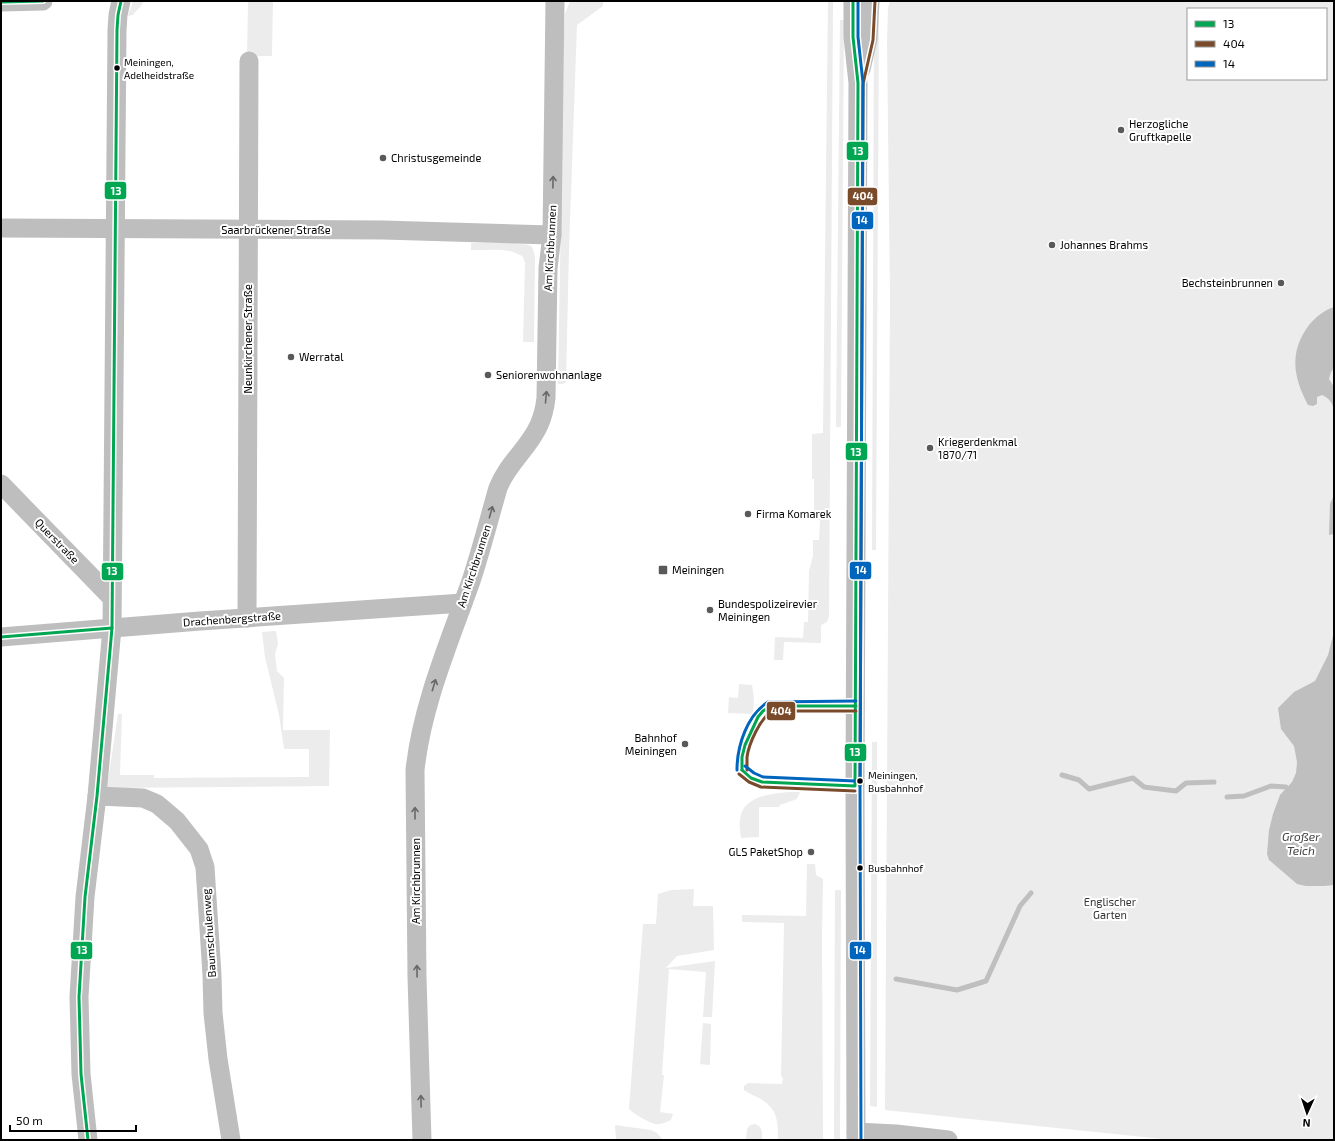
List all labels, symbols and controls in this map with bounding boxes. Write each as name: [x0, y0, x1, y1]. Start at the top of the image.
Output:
legend: [1187, 8, 1327, 80]
text: 13: [1223, 16, 1234, 30]
text: 404: [1223, 36, 1245, 50]
place label: Meiningen, Adelheidstraße: [124, 56, 194, 81]
text: 14: [1223, 56, 1235, 70]
marker: Meiningen, Adelheidstraße: [112, 63, 122, 73]
place label: Herzogliche Gruftkapelle: [1129, 117, 1191, 143]
marker: Herzogliche Gruftkapelle: [1116, 125, 1126, 135]
line badge: 13: [846, 141, 869, 161]
text: 13: [853, 144, 864, 157]
place label: Christusgemeinde: [391, 151, 481, 164]
marker: Christusgemeinde: [378, 153, 388, 163]
one-way arrow: [549, 176, 556, 189]
line badge: 13: [104, 181, 127, 200]
text: 13: [111, 184, 122, 197]
line badge: 404: [847, 187, 878, 206]
text: 404: [853, 189, 873, 202]
street label: Am Kirchbrunnen: [541, 205, 558, 291]
line badge: 14: [851, 211, 874, 230]
text: 14: [856, 213, 868, 226]
street label: Saarbrückener Straße: [221, 223, 331, 236]
place label: Johannes Brahms: [1060, 238, 1148, 251]
marker: Johannes Brahms: [1047, 240, 1057, 250]
place label: Bechsteinbrunnen: [1182, 276, 1273, 289]
marker: Bechsteinbrunnen: [1276, 278, 1286, 288]
street label: Neunkirchener Straße: [241, 284, 254, 394]
place label: Werratal: [299, 350, 344, 363]
marker: Werratal: [286, 352, 296, 362]
place label: Seniorenwohnanlage: [496, 368, 602, 381]
marker: Seniorenwohnanlage: [483, 370, 493, 380]
one-way arrow: [542, 391, 549, 404]
place label: Kriegerdenkmal 1870/71: [938, 435, 1018, 461]
line badge: 13: [845, 442, 868, 461]
marker: Kriegerdenkmal 1870/71: [925, 443, 935, 453]
text: 13: [851, 445, 862, 458]
one-way arrow: [488, 506, 495, 519]
place label: Firma Komarek: [756, 507, 832, 520]
marker: Firma Komarek: [743, 509, 753, 519]
street label: Querstraße: [32, 515, 82, 567]
street label: Am Kirchbrunnen: [454, 523, 493, 609]
line badge: 14: [849, 561, 872, 580]
line badge: 13: [101, 562, 124, 581]
place label: Meiningen: [672, 563, 724, 576]
text: 14: [855, 563, 867, 576]
text: 13: [107, 564, 118, 577]
marker: Meiningen: [657, 564, 669, 576]
place label: Bundespolizeirevier Meiningen: [718, 597, 818, 623]
marker: Bundespolizeirevier Meiningen: [705, 605, 715, 615]
street label: Drachenbergstraße: [183, 609, 281, 628]
one-way arrow: [431, 679, 438, 692]
line badge: 404: [766, 701, 796, 721]
text: 404: [771, 704, 791, 717]
place label: Bahnhof Meiningen: [625, 731, 678, 757]
marker: Bahnhof Meiningen: [680, 739, 690, 749]
line badge: 13: [844, 743, 867, 762]
text: 13: [850, 745, 861, 758]
place label: Meiningen, Busbahnhof: [868, 769, 923, 794]
marker: Meiningen, Busbahnhof: [855, 776, 865, 786]
one-way arrow: [411, 807, 419, 820]
water label: Großer Teich: [1282, 829, 1320, 857]
street label: Am Kirchbrunnen: [409, 838, 422, 924]
place label: GLS PaketShop: [729, 845, 803, 858]
marker: GLS PaketShop: [806, 847, 816, 857]
place label: Busbahnhof: [868, 862, 923, 874]
marker: Busbahnhof: [855, 863, 865, 873]
street label: Baumschulenweg: [199, 888, 218, 978]
park label: Englischer Garten: [1084, 895, 1137, 921]
line badge: 13: [70, 941, 93, 960]
line badge: 14: [849, 941, 872, 960]
text: 13: [77, 943, 88, 956]
text: 14: [854, 943, 866, 956]
one-way arrow: [413, 965, 421, 978]
north arrow: [1287, 1093, 1327, 1133]
one-way arrow: [417, 1095, 425, 1108]
scale bar: [10, 1107, 136, 1133]
text: 50 m: [16, 1113, 43, 1127]
text: N: [1302, 1117, 1311, 1130]

